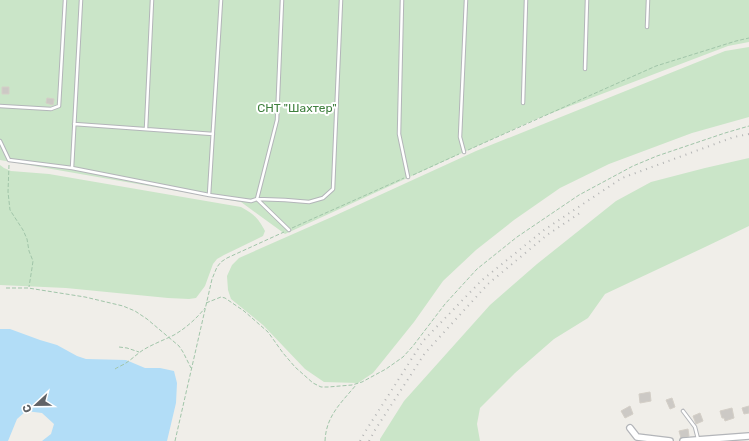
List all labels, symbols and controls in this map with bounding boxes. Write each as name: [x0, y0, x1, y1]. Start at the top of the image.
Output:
park label: СНТ "Шахтер": [257, 101, 337, 115]
north arrow: [16, 385, 56, 425]
text: С: [20, 402, 35, 415]

